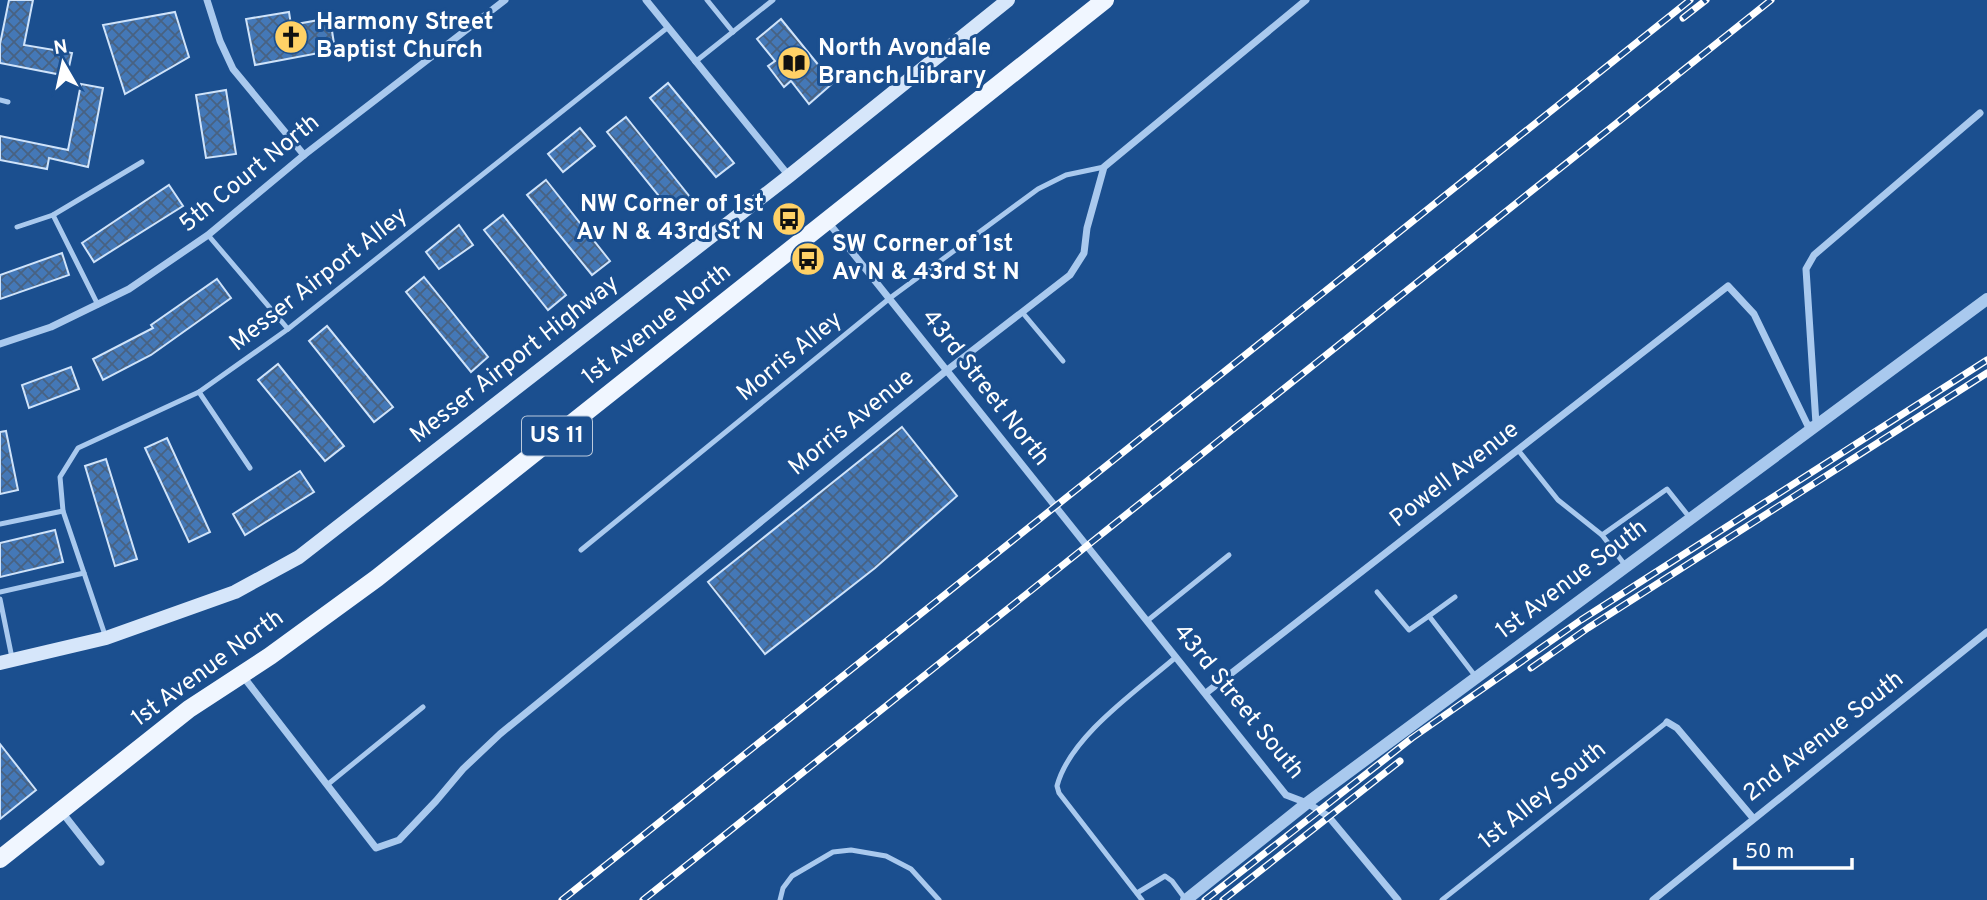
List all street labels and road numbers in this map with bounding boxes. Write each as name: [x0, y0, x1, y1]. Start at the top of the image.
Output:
street label: 5th Court North: [174, 108, 326, 240]
street label: Messer Airport Alley: [224, 201, 414, 359]
street label: 1st Avenue North: [576, 257, 738, 393]
street label: Messer Airport Highway: [405, 269, 625, 451]
street label: 43rd Street North: [914, 303, 1056, 473]
street label: Morris Alley: [731, 305, 849, 409]
street label: Morris Avenue: [783, 363, 921, 483]
street label: Powell Avenue: [1384, 415, 1526, 535]
road number: US 11: [522, 416, 592, 456]
street label: 1st Avenue South: [1490, 513, 1654, 647]
street label: 1st Avenue North: [126, 604, 290, 734]
street label: 43rd Street South: [1166, 618, 1310, 786]
street label: 2nd Avenue South: [1738, 665, 1910, 809]
street label: 1st Alley South: [1473, 735, 1613, 857]

